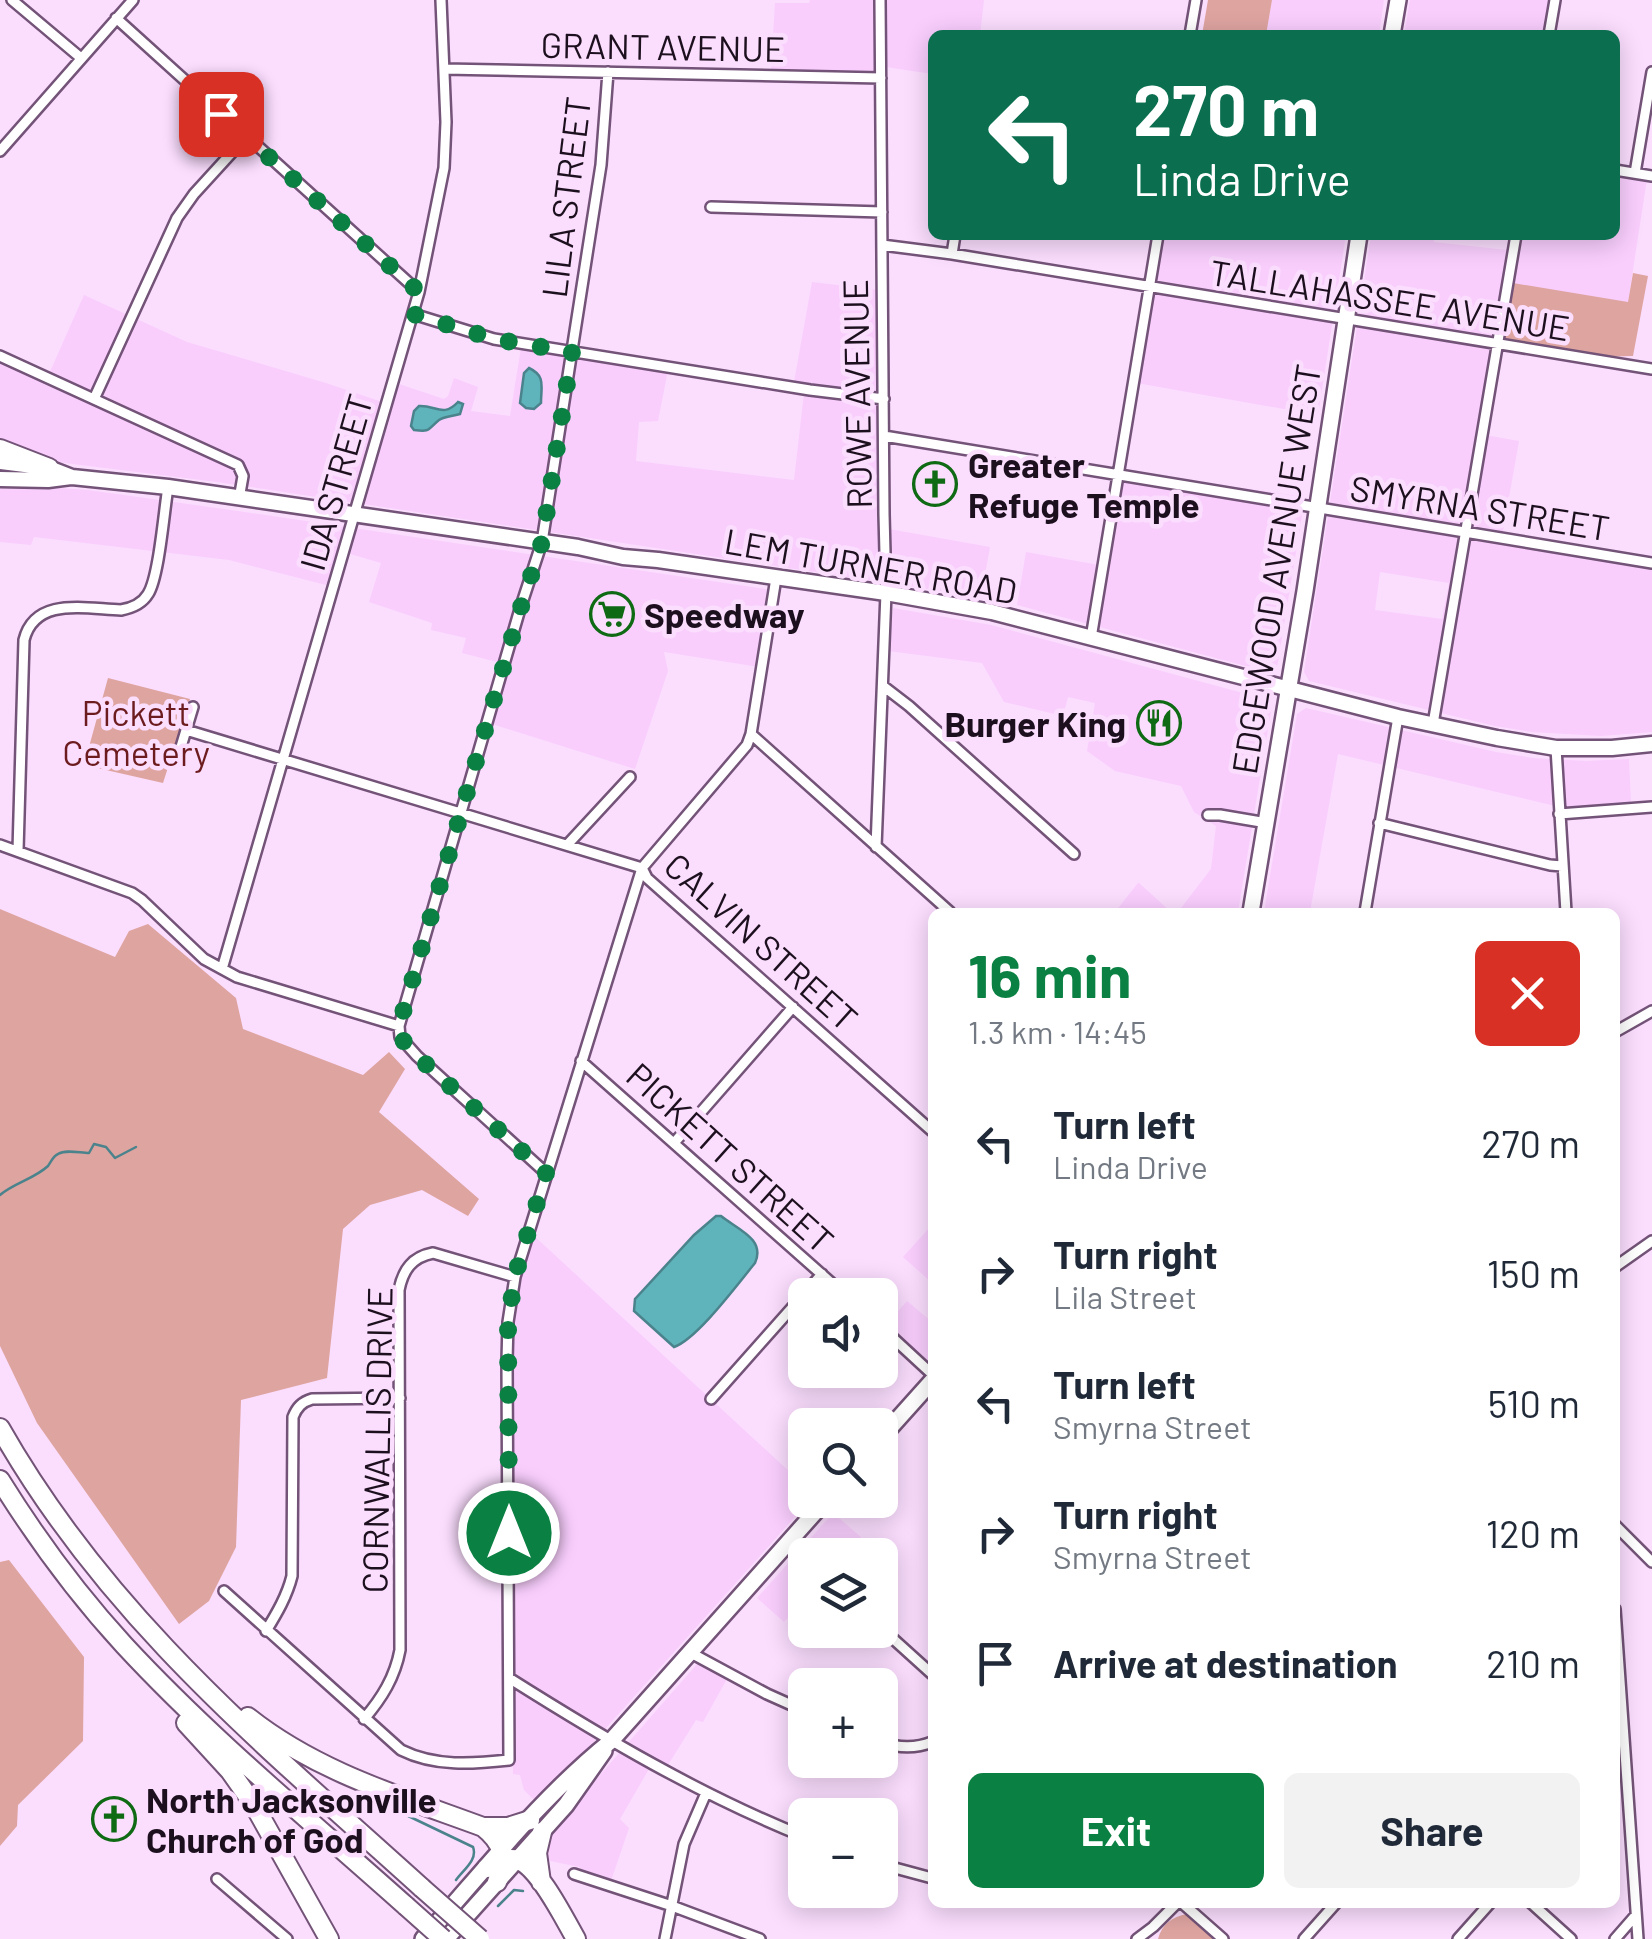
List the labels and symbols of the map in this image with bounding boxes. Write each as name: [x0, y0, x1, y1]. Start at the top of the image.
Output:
street label: GRANT AVENUE: [540, 23, 786, 69]
pin: [179, 72, 264, 157]
street label: LILA STREET: [532, 94, 598, 300]
street label: TALLAHASSEE AVENUE: [1207, 250, 1573, 348]
street label: ROWE AVENUE: [833, 279, 879, 509]
street label: EDGEWOOD AVENUE WEST: [1222, 361, 1328, 777]
street label: IDA STREET: [290, 389, 380, 575]
place label: Greater Refuge Temple: [968, 443, 1200, 525]
church icon: Greater Refuge Temple: [912, 461, 958, 507]
street label: SMYRNA STREET: [1347, 466, 1613, 548]
street label: LEM TURNER ROAD: [722, 519, 1020, 611]
supermarket icon: Speedway: [589, 591, 635, 637]
place label: Speedway: [644, 593, 805, 635]
park label: Pickett Cemetery: [62, 691, 210, 773]
restaurant icon: Burger King: [1136, 700, 1182, 746]
place label: Burger King: [944, 702, 1126, 744]
street label: CALVIN STREET: [657, 843, 867, 1039]
street label: PICKETT STREET: [619, 1053, 843, 1261]
street label: CORNWALLIS DRIVE: [352, 1286, 400, 1594]
position arrow: [457, 1481, 561, 1585]
place label: North Jacksonville Church of God: [146, 1778, 437, 1860]
church icon: North Jacksonville Church of God: [91, 1796, 137, 1842]

